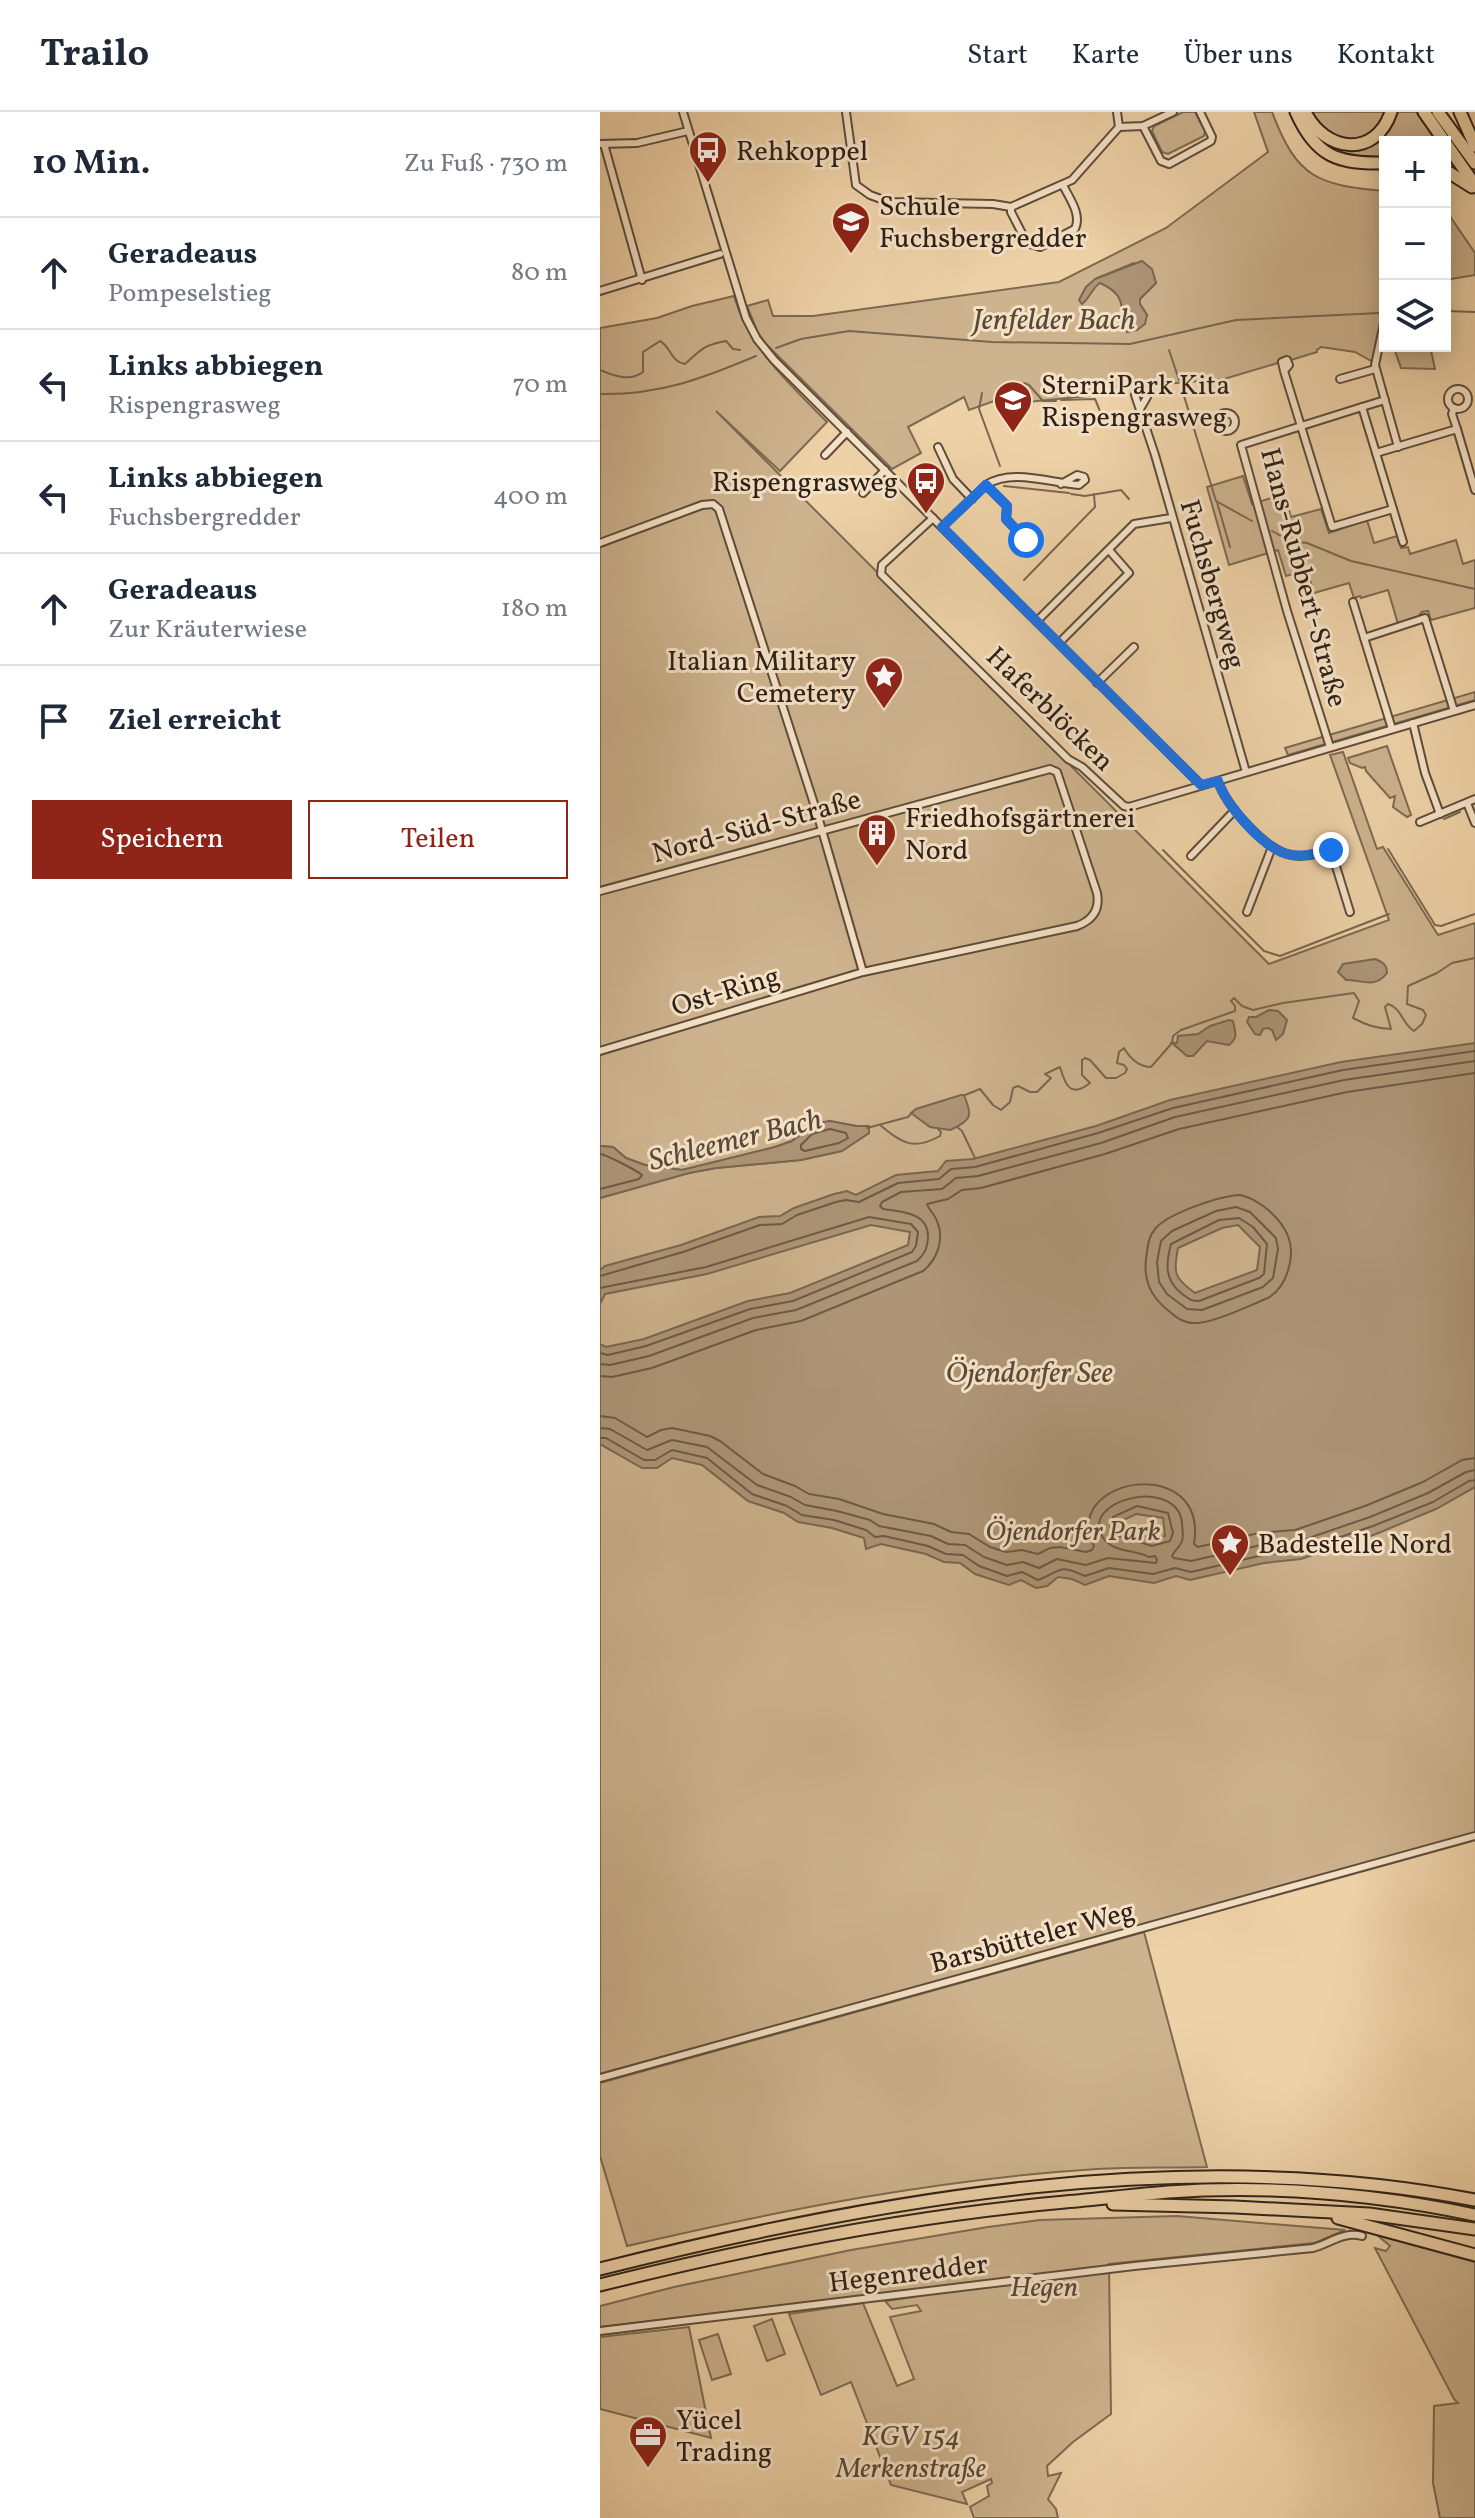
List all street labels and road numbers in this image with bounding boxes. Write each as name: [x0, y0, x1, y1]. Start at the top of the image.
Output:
street label: Hans-Rubbert-Straße: [1249, 444, 1356, 712]
street label: Fuchsbergweg: [1169, 495, 1254, 674]
street label: Haferblöcken: [977, 639, 1122, 781]
street label: Nord-Süd-Straße: [648, 781, 865, 874]
street label: Ost-Ring: [667, 957, 785, 1027]
street label: Barsbütteler Weg: [926, 1892, 1139, 1984]
street label: Hegenredder: [826, 2245, 990, 2304]

